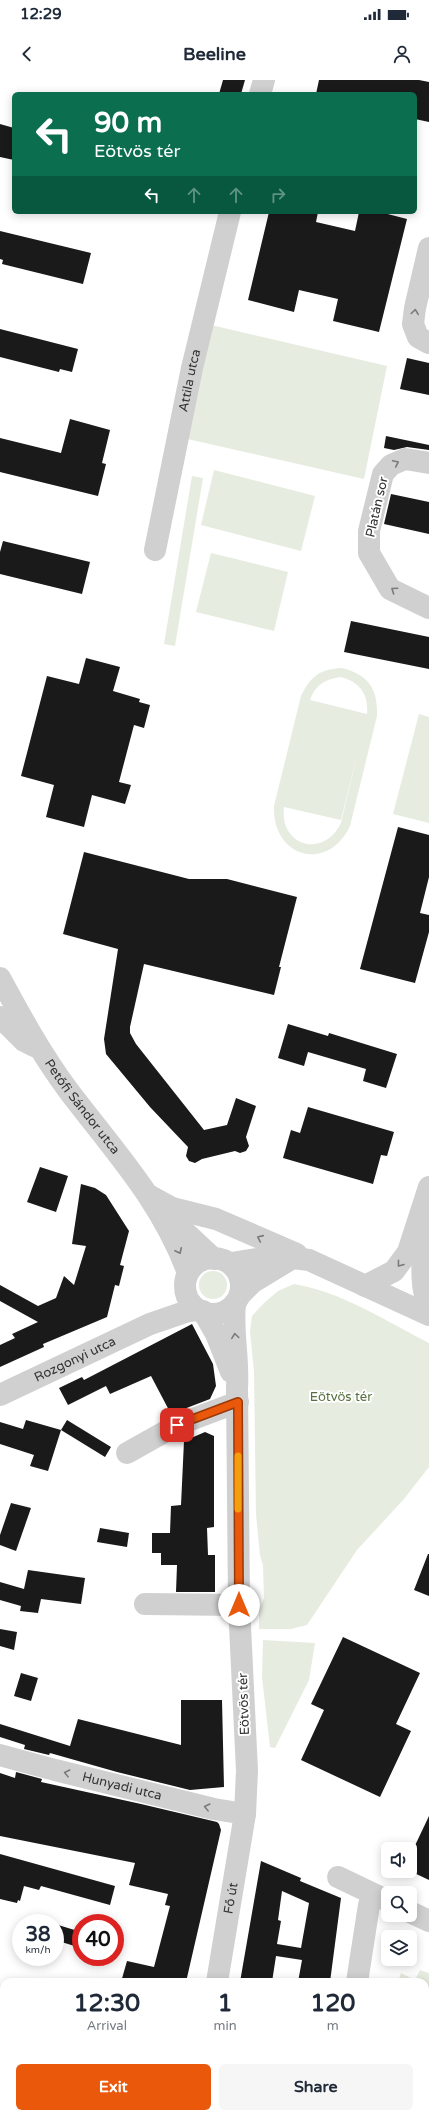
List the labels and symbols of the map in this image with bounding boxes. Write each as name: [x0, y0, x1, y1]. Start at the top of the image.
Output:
one-way arrow: [410, 309, 419, 315]
street label: Attila utca: [175, 348, 204, 413]
one-way arrow: [392, 460, 399, 468]
street label: Platán sor: [362, 475, 392, 539]
one-way arrow: [392, 588, 399, 595]
street label: Petőfi Sándor utca: [41, 1056, 123, 1158]
one-way arrow: [257, 1235, 265, 1243]
one-way arrow: [174, 1246, 182, 1254]
one-way arrow: [398, 1259, 405, 1266]
street label: Rozgonyi utca: [32, 1333, 118, 1386]
one-way arrow: [231, 1333, 240, 1339]
park label: Eötvös tér: [310, 1389, 372, 1405]
pin: [160, 1408, 194, 1442]
position arrow: [218, 1584, 260, 1626]
street label: Eötvös tér: [235, 1673, 253, 1735]
one-way arrow: [64, 1769, 71, 1778]
street label: Hunyadi utca: [81, 1769, 163, 1804]
one-way arrow: [203, 1804, 210, 1812]
street label: Fő út: [220, 1881, 241, 1915]
speed limit sign: 40: [72, 1914, 124, 1966]

